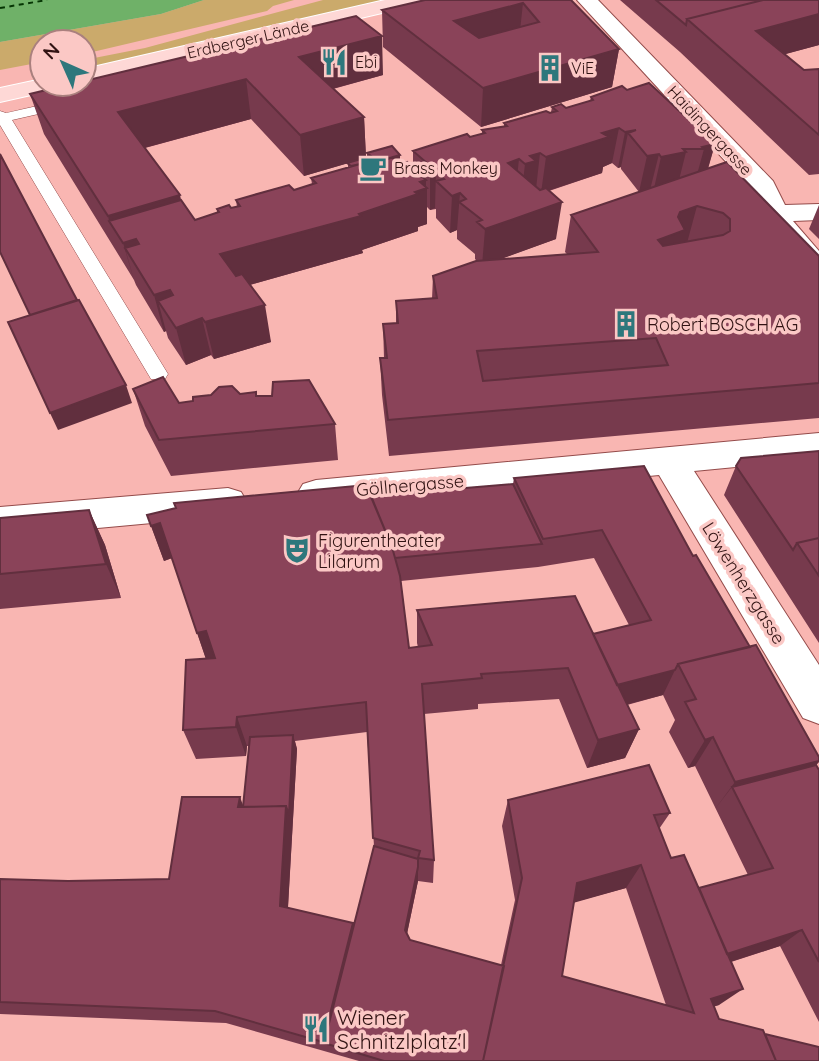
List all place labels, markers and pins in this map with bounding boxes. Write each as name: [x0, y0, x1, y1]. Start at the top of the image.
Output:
restaurant icon: Ebi: [319, 47, 349, 77]
place label: Ebi: [355, 52, 377, 72]
building icon: ViE: [535, 53, 565, 83]
place label: ViE: [571, 58, 594, 78]
cafe icon: Brass Monkey: [358, 153, 388, 183]
place label: Brass Monkey: [394, 158, 498, 178]
building icon: Robert BOSCH AG: [611, 309, 641, 339]
place label: Robert BOSCH AG: [647, 313, 798, 336]
place label: Figurentheater Lilarum: [318, 529, 441, 573]
theatre icon: Figurentheater Lilarum: [282, 535, 312, 565]
place label: Wiener Schnitzlplatz'l: [337, 1004, 467, 1054]
restaurant icon: Wiener Schnitzlplatz'l: [301, 1014, 331, 1044]

